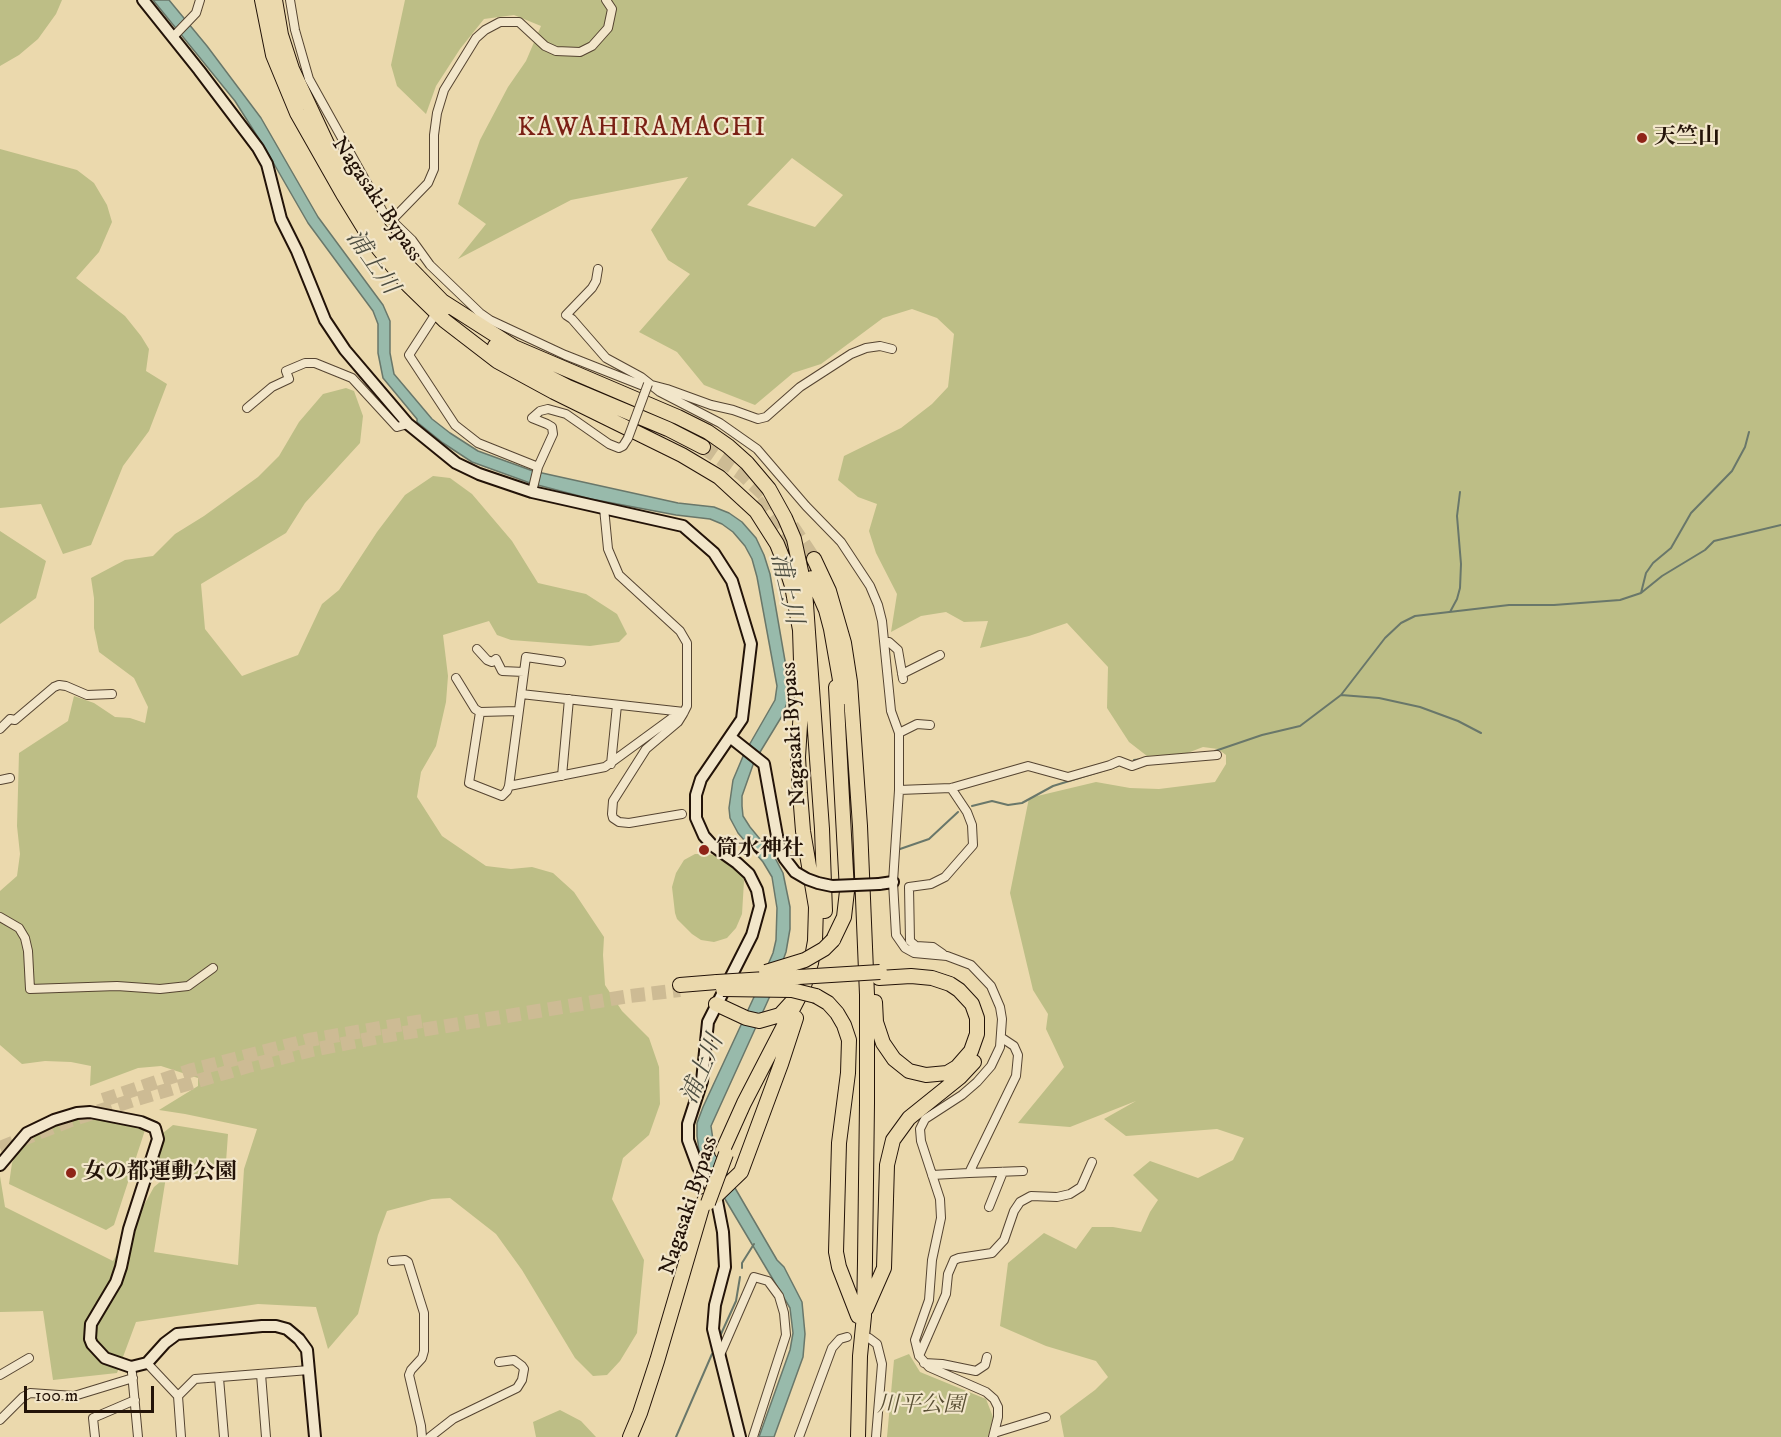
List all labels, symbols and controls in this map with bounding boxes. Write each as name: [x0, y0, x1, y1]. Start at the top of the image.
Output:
district label: KAWAHIRAMACHI: [517, 114, 767, 146]
place label: 天竺山: [1654, 125, 1720, 151]
marker: 天竺山: [1635, 131, 1649, 145]
street label: Nagasaki Bypass: [325, 133, 427, 267]
water label: 浦上川: [339, 225, 403, 301]
water label: 浦上川: [763, 551, 807, 627]
street label: Nagasaki Bypass: [777, 661, 813, 807]
place label: 筒水神社: [716, 837, 804, 863]
marker: 筒水神社: [697, 843, 711, 857]
water label: 浦上川: [677, 1031, 731, 1109]
street label: Nagasaki Bypass: [655, 1133, 725, 1279]
place label: 女の都運動公園: [83, 1160, 237, 1186]
marker: 女の都運動公園: [64, 1166, 78, 1180]
scale bar: [27, 1374, 158, 1412]
text: 100 m: [35, 1385, 78, 1407]
park label: 川平公園: [877, 1393, 965, 1419]

